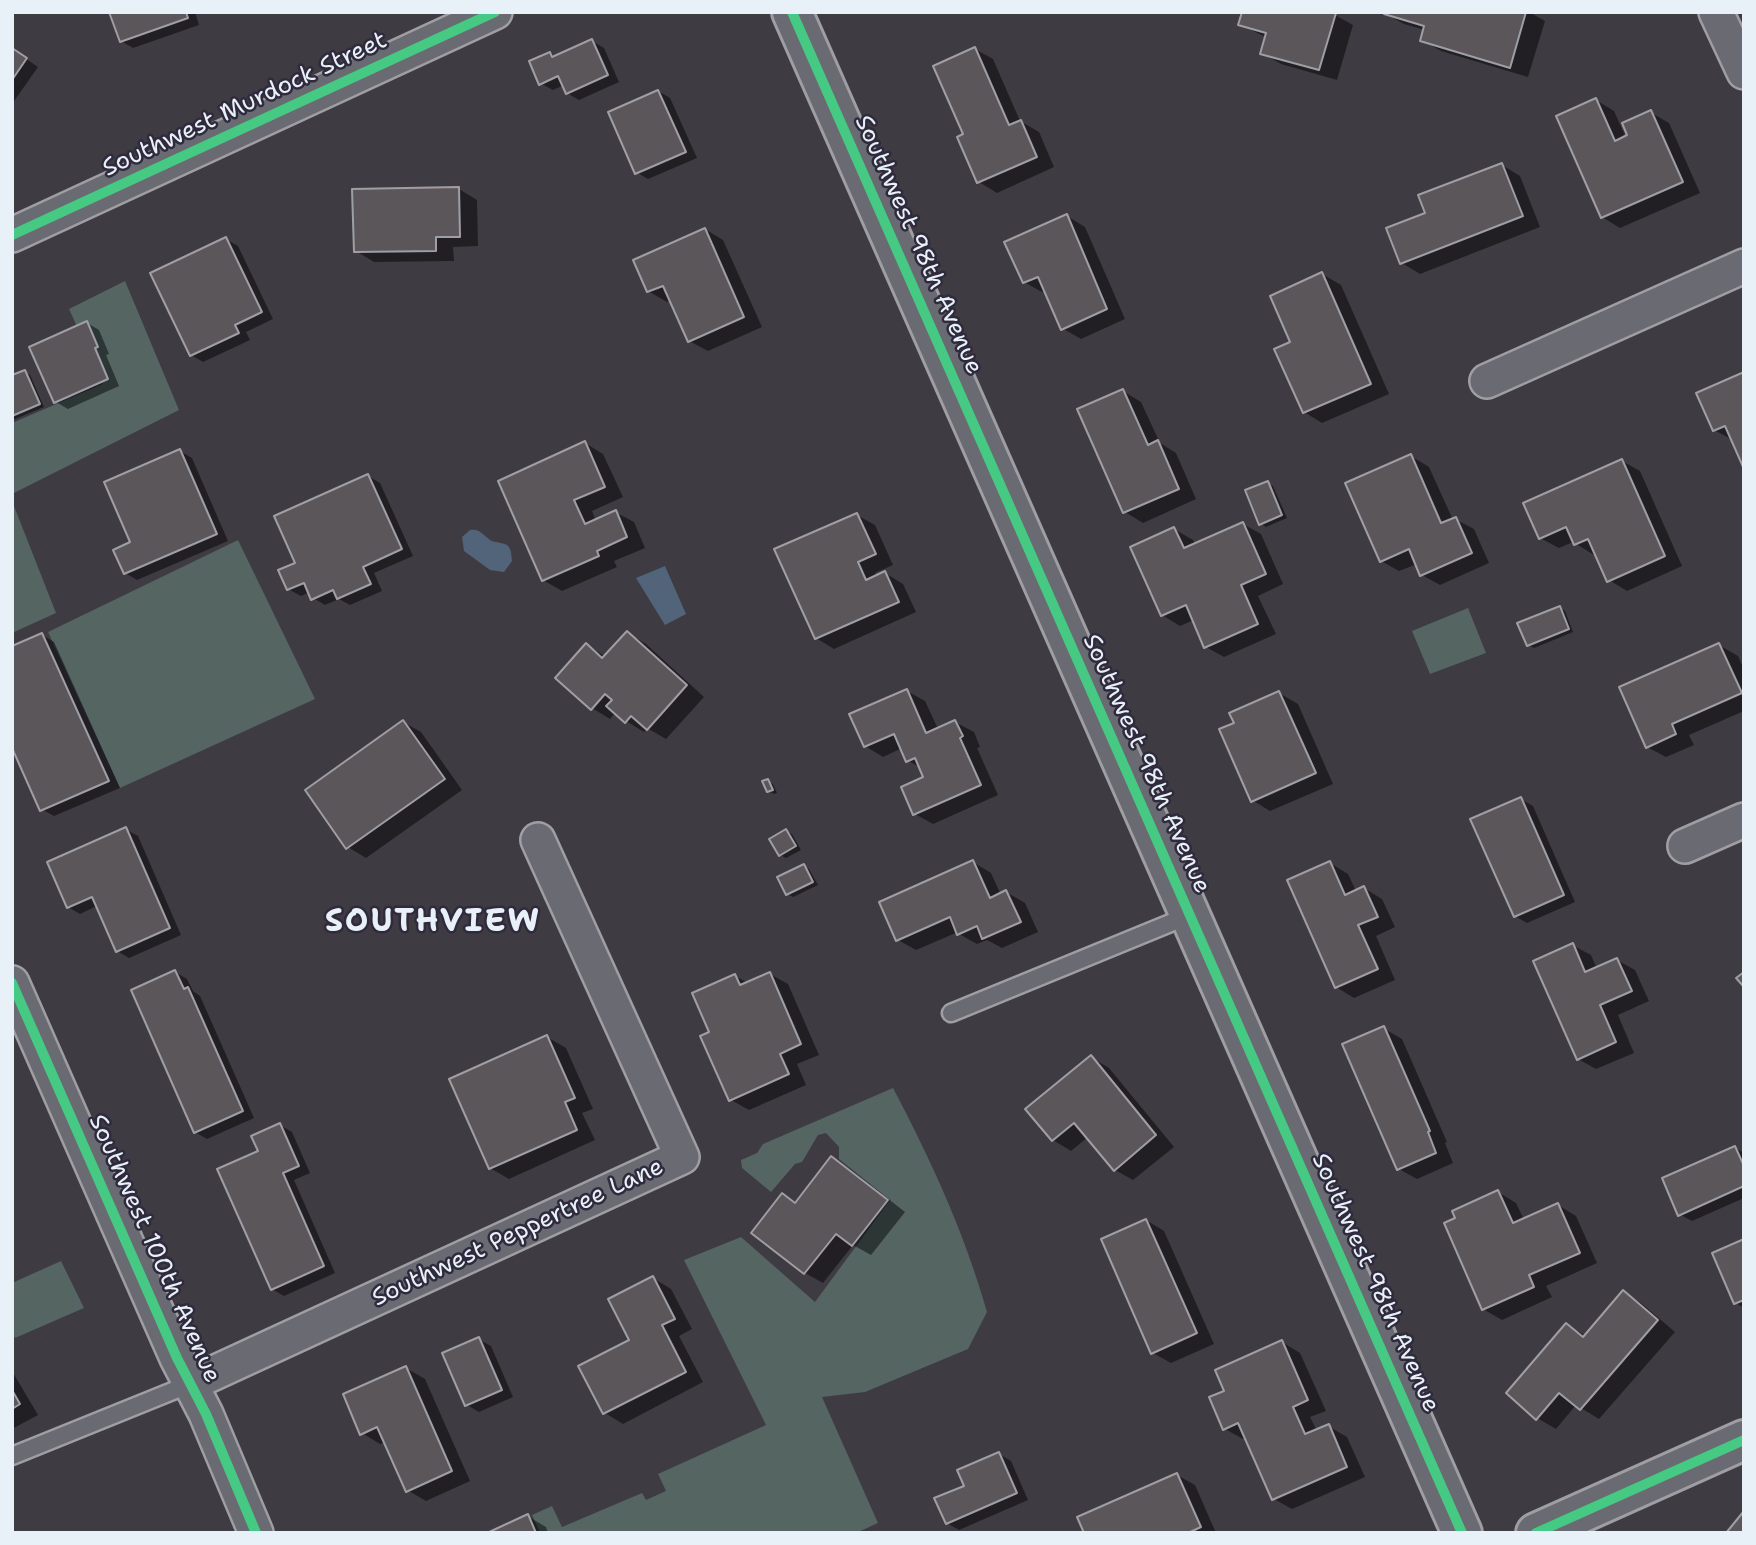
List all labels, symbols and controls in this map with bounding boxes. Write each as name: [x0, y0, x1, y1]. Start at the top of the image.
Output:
street label: Southwest Murdock Street: [98, 26, 392, 184]
street label: Southwest 98th Avenue: [848, 111, 988, 379]
street label: Southwest 98th Avenue: [1076, 630, 1216, 898]
district label: SOUTHVIEW: [326, 904, 540, 942]
street label: Southwest 100th Avenue: [82, 1110, 226, 1388]
street label: Southwest 98th Avenue: [1305, 1149, 1445, 1417]
street label: Southwest Peppertree Lane: [368, 1153, 668, 1313]

